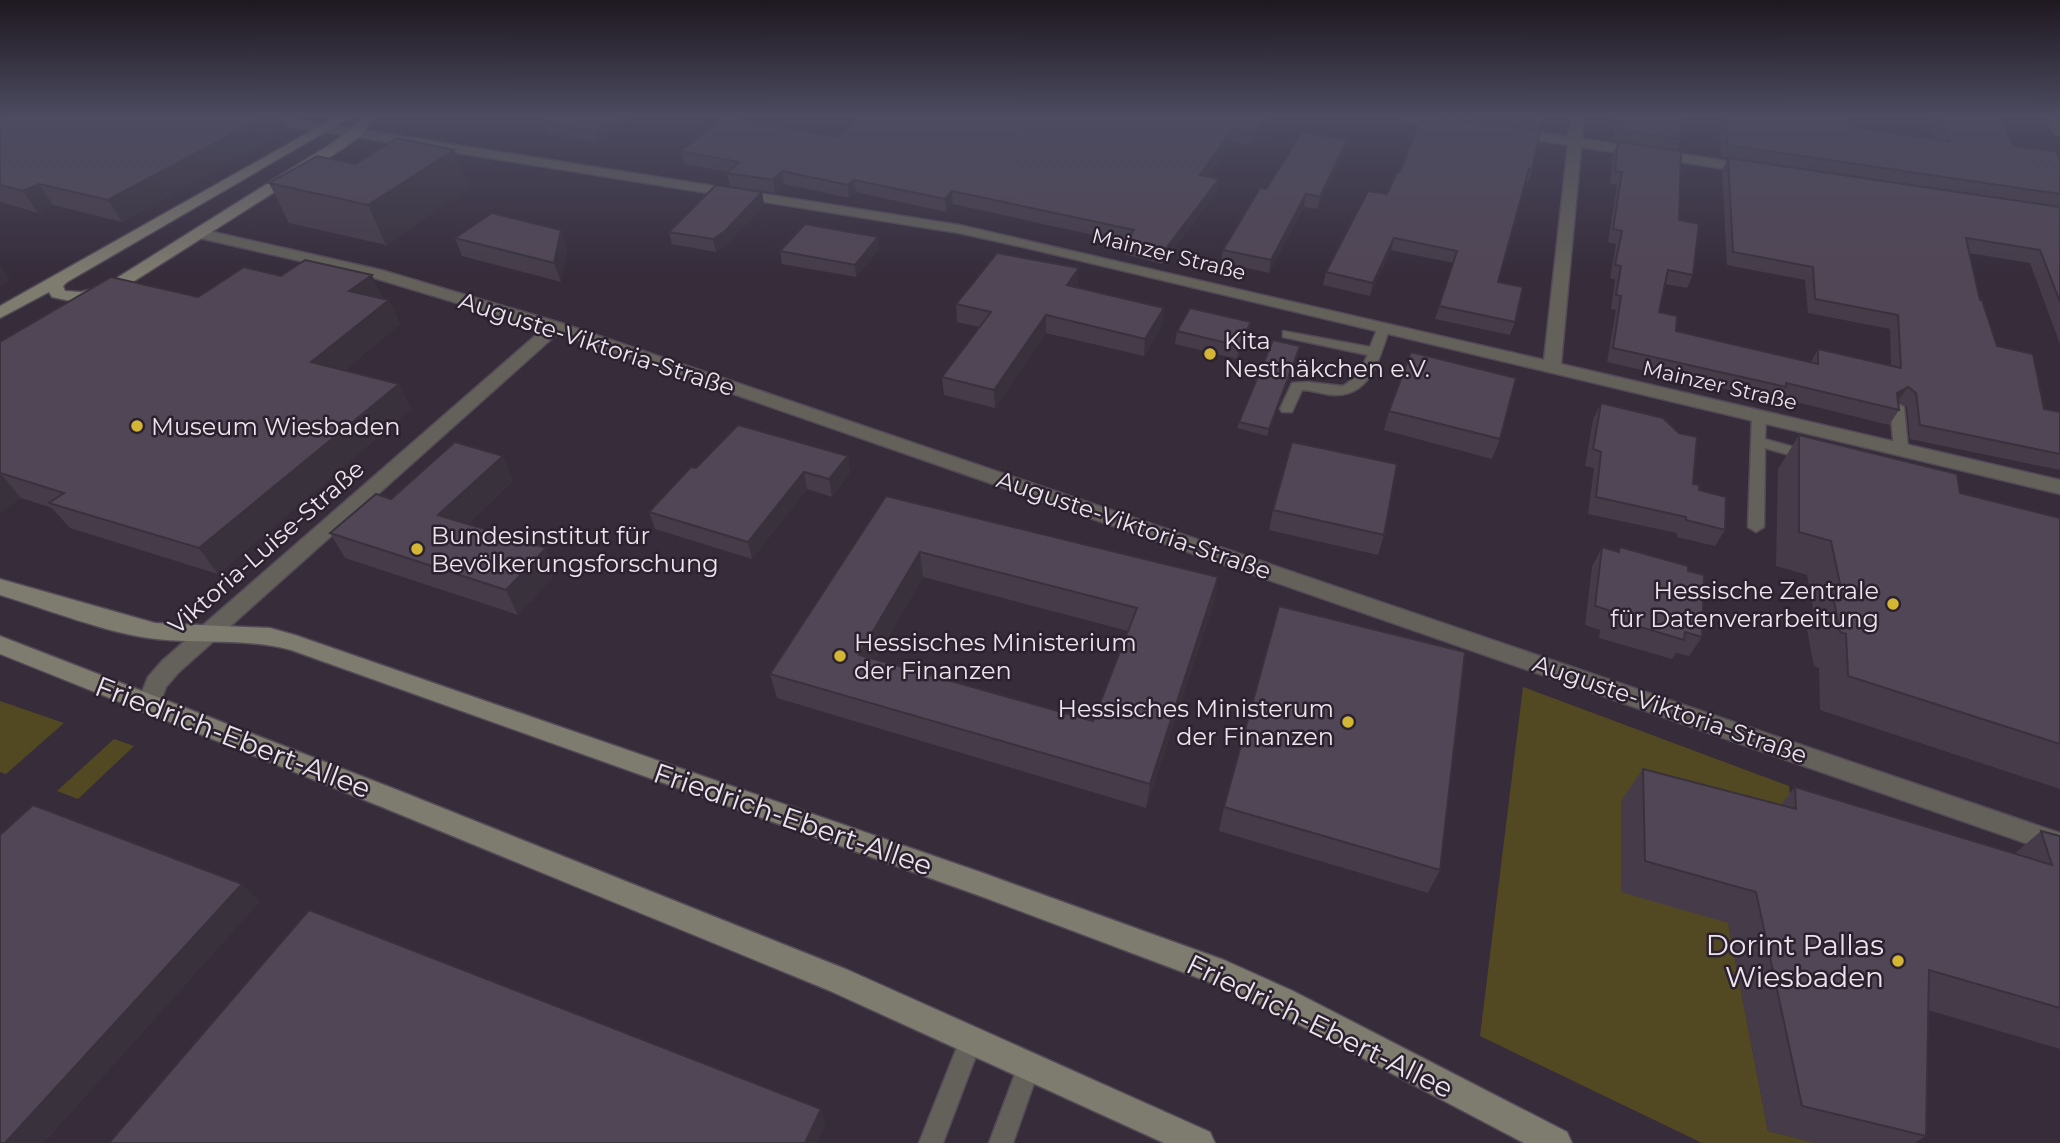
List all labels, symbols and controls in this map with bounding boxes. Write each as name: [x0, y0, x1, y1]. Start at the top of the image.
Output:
street label: Mainzer Straße: [1090, 223, 1248, 285]
street label: Auguste-Viktoria-Straße: [455, 286, 739, 402]
place label: Kita Nesthäkchen e.V.: [1224, 326, 1430, 383]
marker: Kita Nesthäkchen e.V.: [1202, 346, 1218, 362]
street label: Mainzer Straße: [1640, 355, 1800, 415]
place label: Museum Wiesbaden: [151, 412, 400, 441]
marker: Museum Wiesbaden: [129, 418, 145, 434]
street label: Viktoria-Luise-Straße: [162, 454, 370, 640]
street label: Auguste-Viktoria-Straße: [993, 464, 1275, 586]
place label: Bundesinstitut für Bevölkerungsforschung: [431, 521, 719, 578]
marker: Bundesinstitut für Bevölkerungsforschung: [409, 541, 425, 557]
place label: Hessische Zentrale für Datenverarbeitung: [1610, 576, 1879, 633]
marker: Hessische Zentrale für Datenverarbeitung: [1885, 596, 1901, 612]
place label: Hessisches Ministerium der Finanzen: [854, 628, 1137, 685]
marker: Hessisches Ministerium der Finanzen: [832, 648, 848, 664]
street label: Auguste-Viktoria-Straße: [1529, 648, 1811, 770]
street label: Friedrich-Ebert-Allee: [91, 669, 375, 805]
place label: Hessisches Ministerum der Finanzen: [1058, 694, 1334, 751]
marker: Hessisches Ministerum der Finanzen: [1340, 714, 1356, 730]
street label: Friedrich-Ebert-Allee: [649, 755, 937, 883]
place label: Dorint Pallas Wiesbaden: [1706, 928, 1884, 994]
street label: Friedrich-Ebert-Allee: [1181, 947, 1459, 1105]
marker: Dorint Pallas Wiesbaden: [1890, 953, 1906, 969]

